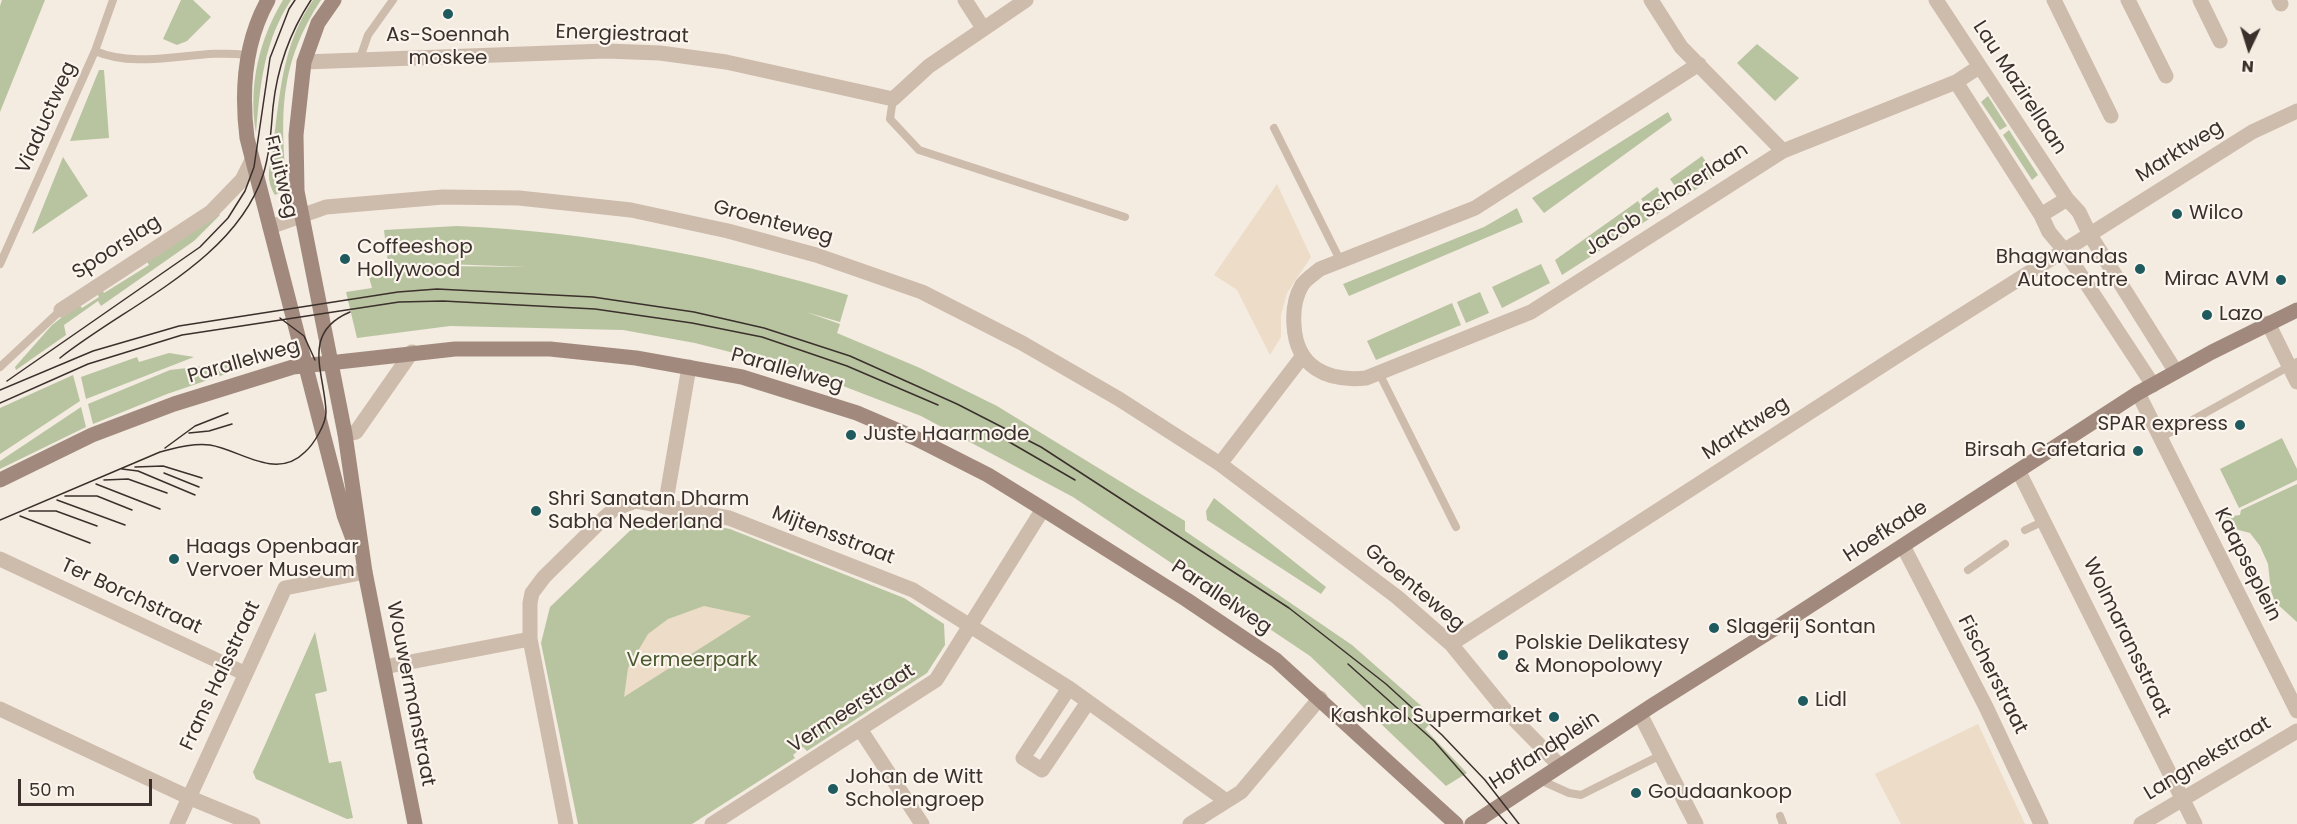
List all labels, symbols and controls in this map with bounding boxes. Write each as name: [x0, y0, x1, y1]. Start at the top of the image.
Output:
marker: As-Soennah moskee: [441, 7, 455, 21]
street label: Lau Mazirellaan: [1967, 17, 2071, 159]
north arrow: [2219, 18, 2279, 78]
street label: Energiestraat: [555, 21, 689, 49]
place label: As-Soennah moskee: [386, 24, 510, 71]
text: N: [2241, 55, 2255, 78]
street label: Viaductweg: [12, 58, 82, 178]
street label: Marktweg: [2132, 116, 2228, 188]
street label: Fruitweg: [258, 133, 302, 221]
street label: Jacob Schorerlaan: [1581, 138, 1753, 262]
street label: Groenteweg: [710, 195, 836, 251]
place label: Wilco: [2189, 202, 2243, 226]
marker: Wilco: [2170, 207, 2184, 221]
street label: Spoorslag: [68, 211, 166, 285]
place label: Coffeeshop Hollywood: [357, 236, 473, 283]
place label: Bhagwandas Autocentre: [1996, 246, 2128, 293]
marker: Coffeeshop Hollywood: [338, 252, 352, 266]
marker: Bhagwandas Autocentre: [2133, 262, 2147, 276]
place label: Mirac AVM: [2164, 268, 2269, 292]
marker: Mirac AVM: [2274, 273, 2288, 287]
place label: Lazo: [2219, 303, 2263, 327]
marker: Lazo: [2200, 308, 2214, 322]
street label: Parallelweg: [185, 335, 303, 389]
street label: Parallelweg: [728, 344, 846, 398]
street label: Marktweg: [1698, 392, 1794, 466]
place label: SPAR express: [2097, 413, 2228, 437]
marker: SPAR express: [2233, 418, 2247, 432]
place label: Juste Haarmode: [863, 423, 1030, 447]
marker: Juste Haarmode: [844, 428, 858, 442]
place label: Birsah Cafetaria: [1965, 439, 2126, 463]
marker: Birsah Cafetaria: [2131, 444, 2145, 458]
place label: Shri Sanatan Dharm Sabha Nederland: [548, 488, 749, 535]
street label: Hoefkade: [1839, 496, 1933, 568]
street label: Mijtensstraat: [768, 502, 898, 570]
marker: Shri Sanatan Dharm Sabha Nederland: [529, 504, 543, 518]
street label: Kaapseplein: [2208, 504, 2286, 626]
place label: Haags Openbaar Vervoer Museum: [186, 536, 359, 583]
street label: Groenteweg: [1359, 539, 1469, 637]
marker: Haags Openbaar Vervoer Museum: [167, 552, 181, 566]
street label: Ter Borchstraat: [57, 554, 205, 640]
street label: Wolmaransstraat: [2077, 554, 2175, 722]
street label: Parallelweg: [1166, 556, 1276, 640]
street label: Frans Halsstraat: [176, 598, 266, 754]
street label: Wouwermanstraat: [380, 600, 440, 788]
street label: Fischerstraat: [1952, 612, 2032, 738]
place label: Slagerij Sontan: [1726, 616, 1876, 640]
marker: Slagerij Sontan: [1707, 621, 1721, 635]
place label: Polskie Delikatesy & Monopolowy: [1515, 632, 1689, 679]
marker: Polskie Delikatesy & Monopolowy: [1496, 648, 1510, 662]
park label: Vermeerpark: [626, 649, 758, 673]
street label: Vermeerstraat: [784, 659, 920, 759]
place label: Lidl: [1815, 689, 1847, 713]
marker: Lidl: [1796, 694, 1810, 708]
place label: Kashkol Supermarket: [1330, 705, 1542, 729]
street label: Hoflandplein: [1485, 706, 1605, 796]
marker: Kashkol Supermarket: [1547, 710, 1561, 724]
street label: Langnekstraat: [2140, 712, 2276, 806]
place label: Johan de Witt Scholengroep: [845, 766, 984, 813]
scale bar: [21, 767, 154, 805]
text: 50 m: [29, 777, 75, 802]
place label: Goudaankoop: [1648, 781, 1792, 805]
marker: Johan de Witt Scholengroep: [826, 782, 840, 796]
marker: Goudaankoop: [1629, 786, 1643, 800]

